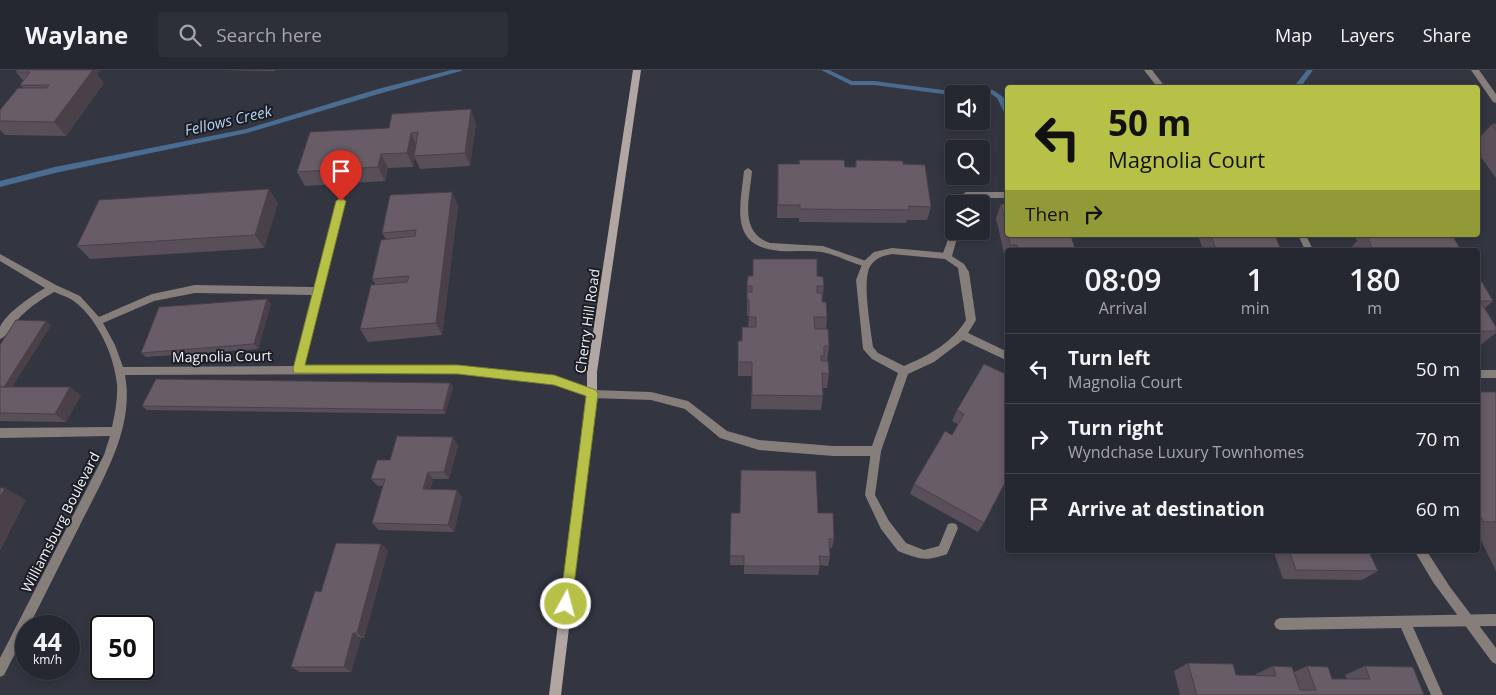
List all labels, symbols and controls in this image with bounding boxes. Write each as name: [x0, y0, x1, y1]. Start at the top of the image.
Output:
search box: [158, 12, 508, 57]
text: Waylane: [25, 18, 128, 51]
icon: search: [176, 21, 204, 49]
text: Search here: [216, 22, 322, 48]
text: Map: [1275, 23, 1312, 47]
text: Layers: [1340, 23, 1395, 47]
text: Share: [1423, 23, 1471, 47]
map controls: [945, 85, 990, 240]
button: sound: [945, 85, 990, 130]
text: 50 m: [1108, 99, 1191, 146]
water label: Fellows Creek: [182, 100, 274, 140]
icon: left: [1025, 105, 1090, 170]
button: search: [945, 140, 990, 185]
text: Magnolia Court: [1108, 144, 1265, 174]
pin: [320, 150, 362, 201]
icon: arrive: [327, 157, 355, 185]
button: layers: [945, 195, 990, 240]
icon: right: [1079, 200, 1107, 228]
text: Then: [1025, 201, 1069, 227]
text: 08:09: [1085, 259, 1161, 300]
text: 1: [1247, 259, 1264, 300]
text: 180: [1349, 259, 1400, 300]
street label: Cherry Hill Road: [570, 268, 604, 374]
text: Arrival: [1099, 297, 1147, 319]
text: min: [1241, 297, 1270, 319]
text: m: [1367, 297, 1382, 319]
text: Turn left: [1068, 345, 1150, 371]
street label: Magnolia Court: [172, 346, 272, 366]
icon: left: [1025, 355, 1053, 383]
text: 50 m: [1416, 356, 1460, 382]
text: Magnolia Court: [1068, 371, 1182, 393]
text: Turn right: [1068, 415, 1163, 441]
icon: right: [1025, 425, 1053, 453]
text: 70 m: [1416, 426, 1460, 452]
text: Wyndchase Luxury Townhomes: [1068, 441, 1304, 463]
street label: Williamsburg Boulevard: [16, 449, 104, 595]
icon: arrive: [1025, 495, 1053, 523]
text: Arrive at destination: [1068, 496, 1265, 522]
text: 60 m: [1416, 496, 1460, 522]
position arrow: [539, 577, 591, 629]
speed limit sign: 50: [90, 615, 155, 680]
text: 44: [33, 624, 62, 658]
text: km/h: [33, 651, 62, 668]

